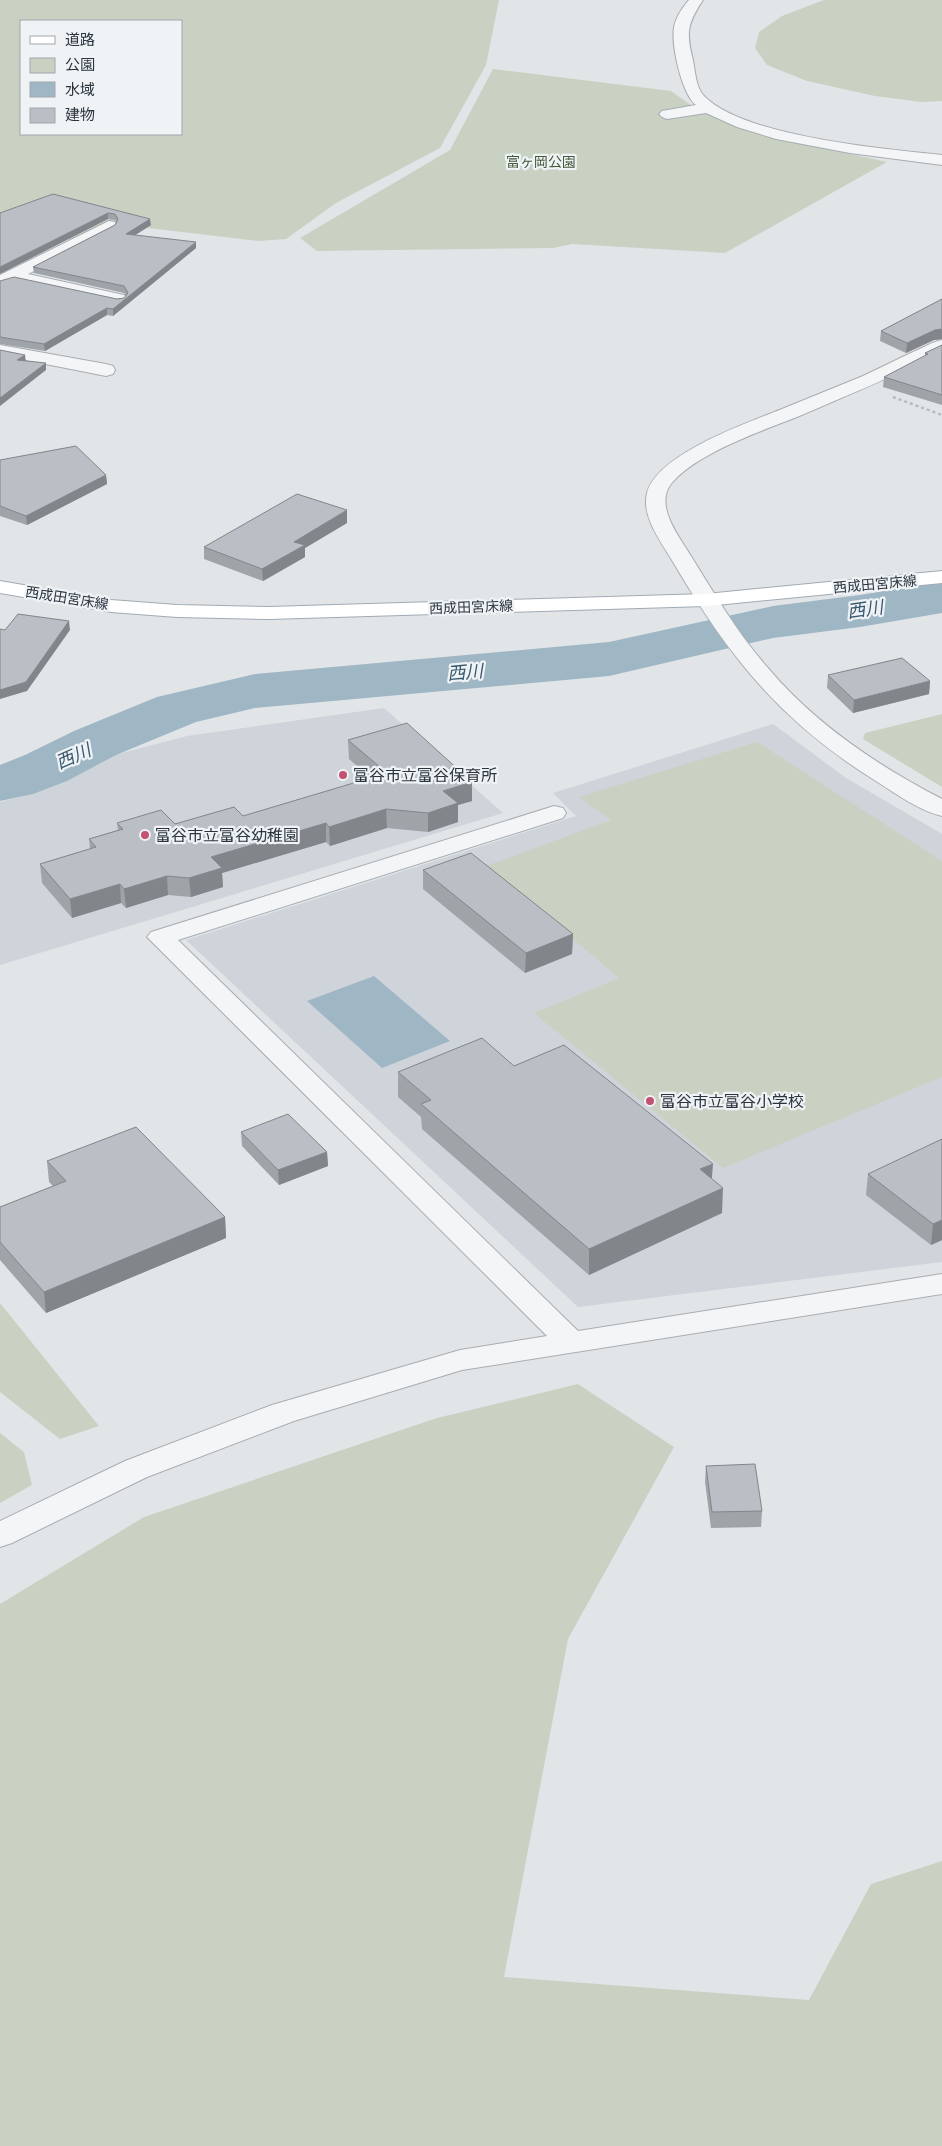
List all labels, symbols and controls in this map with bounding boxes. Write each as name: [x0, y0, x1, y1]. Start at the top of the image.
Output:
legend: [20, 20, 182, 135]
text: 道路: [65, 31, 95, 49]
text: 公園: [65, 56, 95, 74]
text: 水域: [65, 81, 95, 99]
text: 建物: [65, 106, 95, 124]
park label: 富ヶ岡公園: [506, 154, 576, 170]
street label: 西成田宮床線: [832, 572, 918, 596]
street label: 西成田宮床線: [24, 584, 110, 612]
water label: 西川: [846, 596, 886, 622]
street label: 西成田宮床線: [429, 598, 513, 616]
water label: 西川: [446, 660, 486, 684]
water label: 西川: [52, 738, 96, 773]
place label: 富谷市立富谷保育所: [353, 766, 497, 785]
marker: 富谷市立富谷保育所: [337, 769, 349, 781]
place label: 富谷市立富谷幼稚園: [155, 826, 299, 845]
marker: 富谷市立富谷幼稚園: [139, 829, 151, 841]
place label: 富谷市立富谷小学校: [660, 1092, 804, 1111]
marker: 富谷市立富谷小学校: [644, 1095, 656, 1107]

